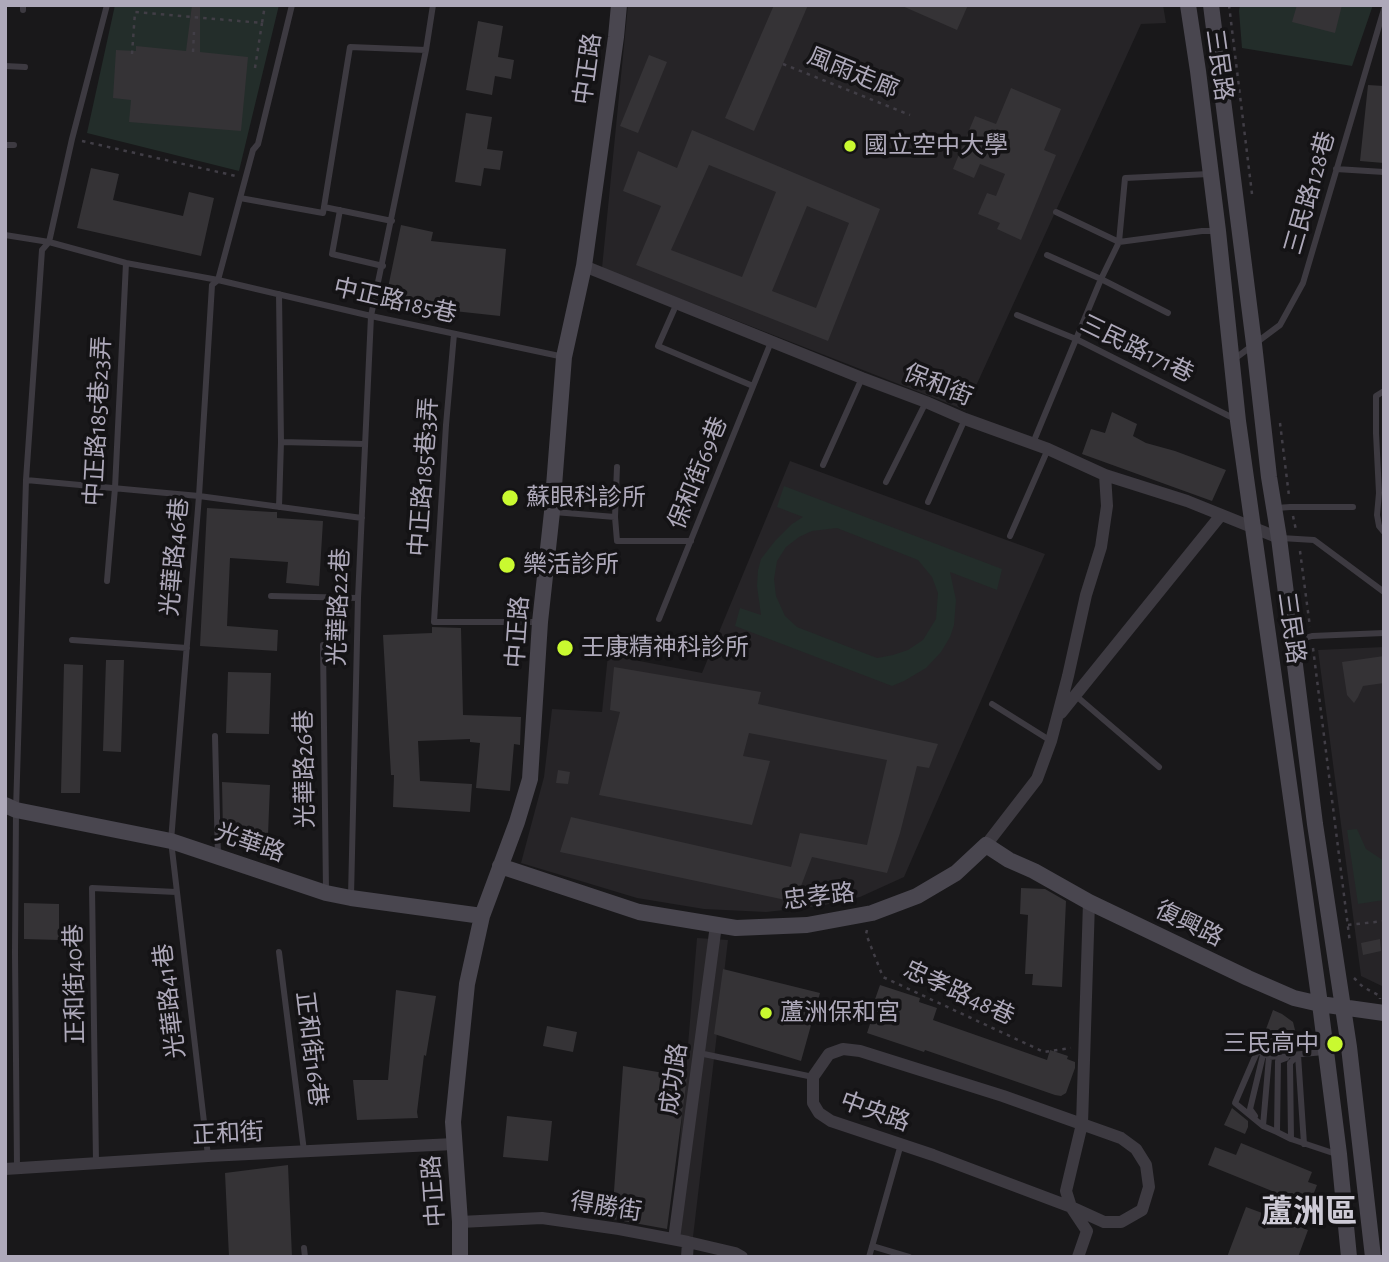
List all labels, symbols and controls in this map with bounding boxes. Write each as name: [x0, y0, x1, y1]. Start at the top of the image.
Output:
street label: 三民路: [1200, 27, 1238, 103]
street label: 中正路: [569, 31, 607, 107]
street label: 風雨走廊: [803, 42, 903, 104]
street label: 三民路128巷: [1279, 128, 1341, 258]
place label: 國立空中大學: [864, 132, 1008, 160]
marker: 國立空中大學: [842, 138, 858, 154]
street label: 中正路185巷: [331, 273, 459, 329]
street label: 三民路171巷: [1076, 309, 1198, 389]
street label: 中正路185巷23弄: [79, 335, 117, 507]
street label: 保和街: [899, 358, 977, 412]
street label: 中正路185巷3弄: [404, 396, 444, 558]
street label: 保和街69巷: [662, 413, 734, 533]
place label: 蘇眼科診所: [526, 484, 646, 512]
marker: 蘇眼科診所: [500, 488, 520, 508]
street label: 光華路46巷: [155, 497, 195, 617]
street label: 光華路22巷: [323, 548, 355, 666]
place label: 樂活診所: [523, 551, 619, 579]
marker: 樂活診所: [497, 555, 517, 575]
street label: 三民路: [1272, 590, 1310, 666]
street label: 中正路: [501, 595, 535, 669]
place label: 壬康精神科診所: [581, 634, 749, 662]
marker: 壬康精神科診所: [555, 638, 575, 658]
street label: 光華路26巷: [290, 710, 320, 828]
street label: 光華路: [211, 818, 289, 868]
street label: 忠孝路: [782, 878, 856, 916]
street label: 復興路: [1150, 895, 1228, 953]
street label: 正和街40巷: [60, 924, 90, 1044]
street label: 光華路41巷: [149, 942, 191, 1060]
street label: 忠孝路48巷: [899, 955, 1019, 1031]
street label: 正和街16巷: [290, 990, 332, 1108]
place label: 蘆洲保和宮: [780, 999, 900, 1027]
marker: 蘆洲保和宮: [758, 1005, 774, 1021]
place label: 三民高中: [1223, 1030, 1319, 1058]
marker: 三民高中: [1325, 1034, 1345, 1054]
street label: 成功路: [655, 1041, 693, 1117]
street label: 中央路: [836, 1086, 914, 1138]
street label: 正和街: [191, 1118, 265, 1150]
street label: 中正路: [417, 1154, 451, 1228]
street label: 得勝街: [568, 1187, 644, 1227]
district label: 蘆洲區: [1261, 1193, 1357, 1231]

